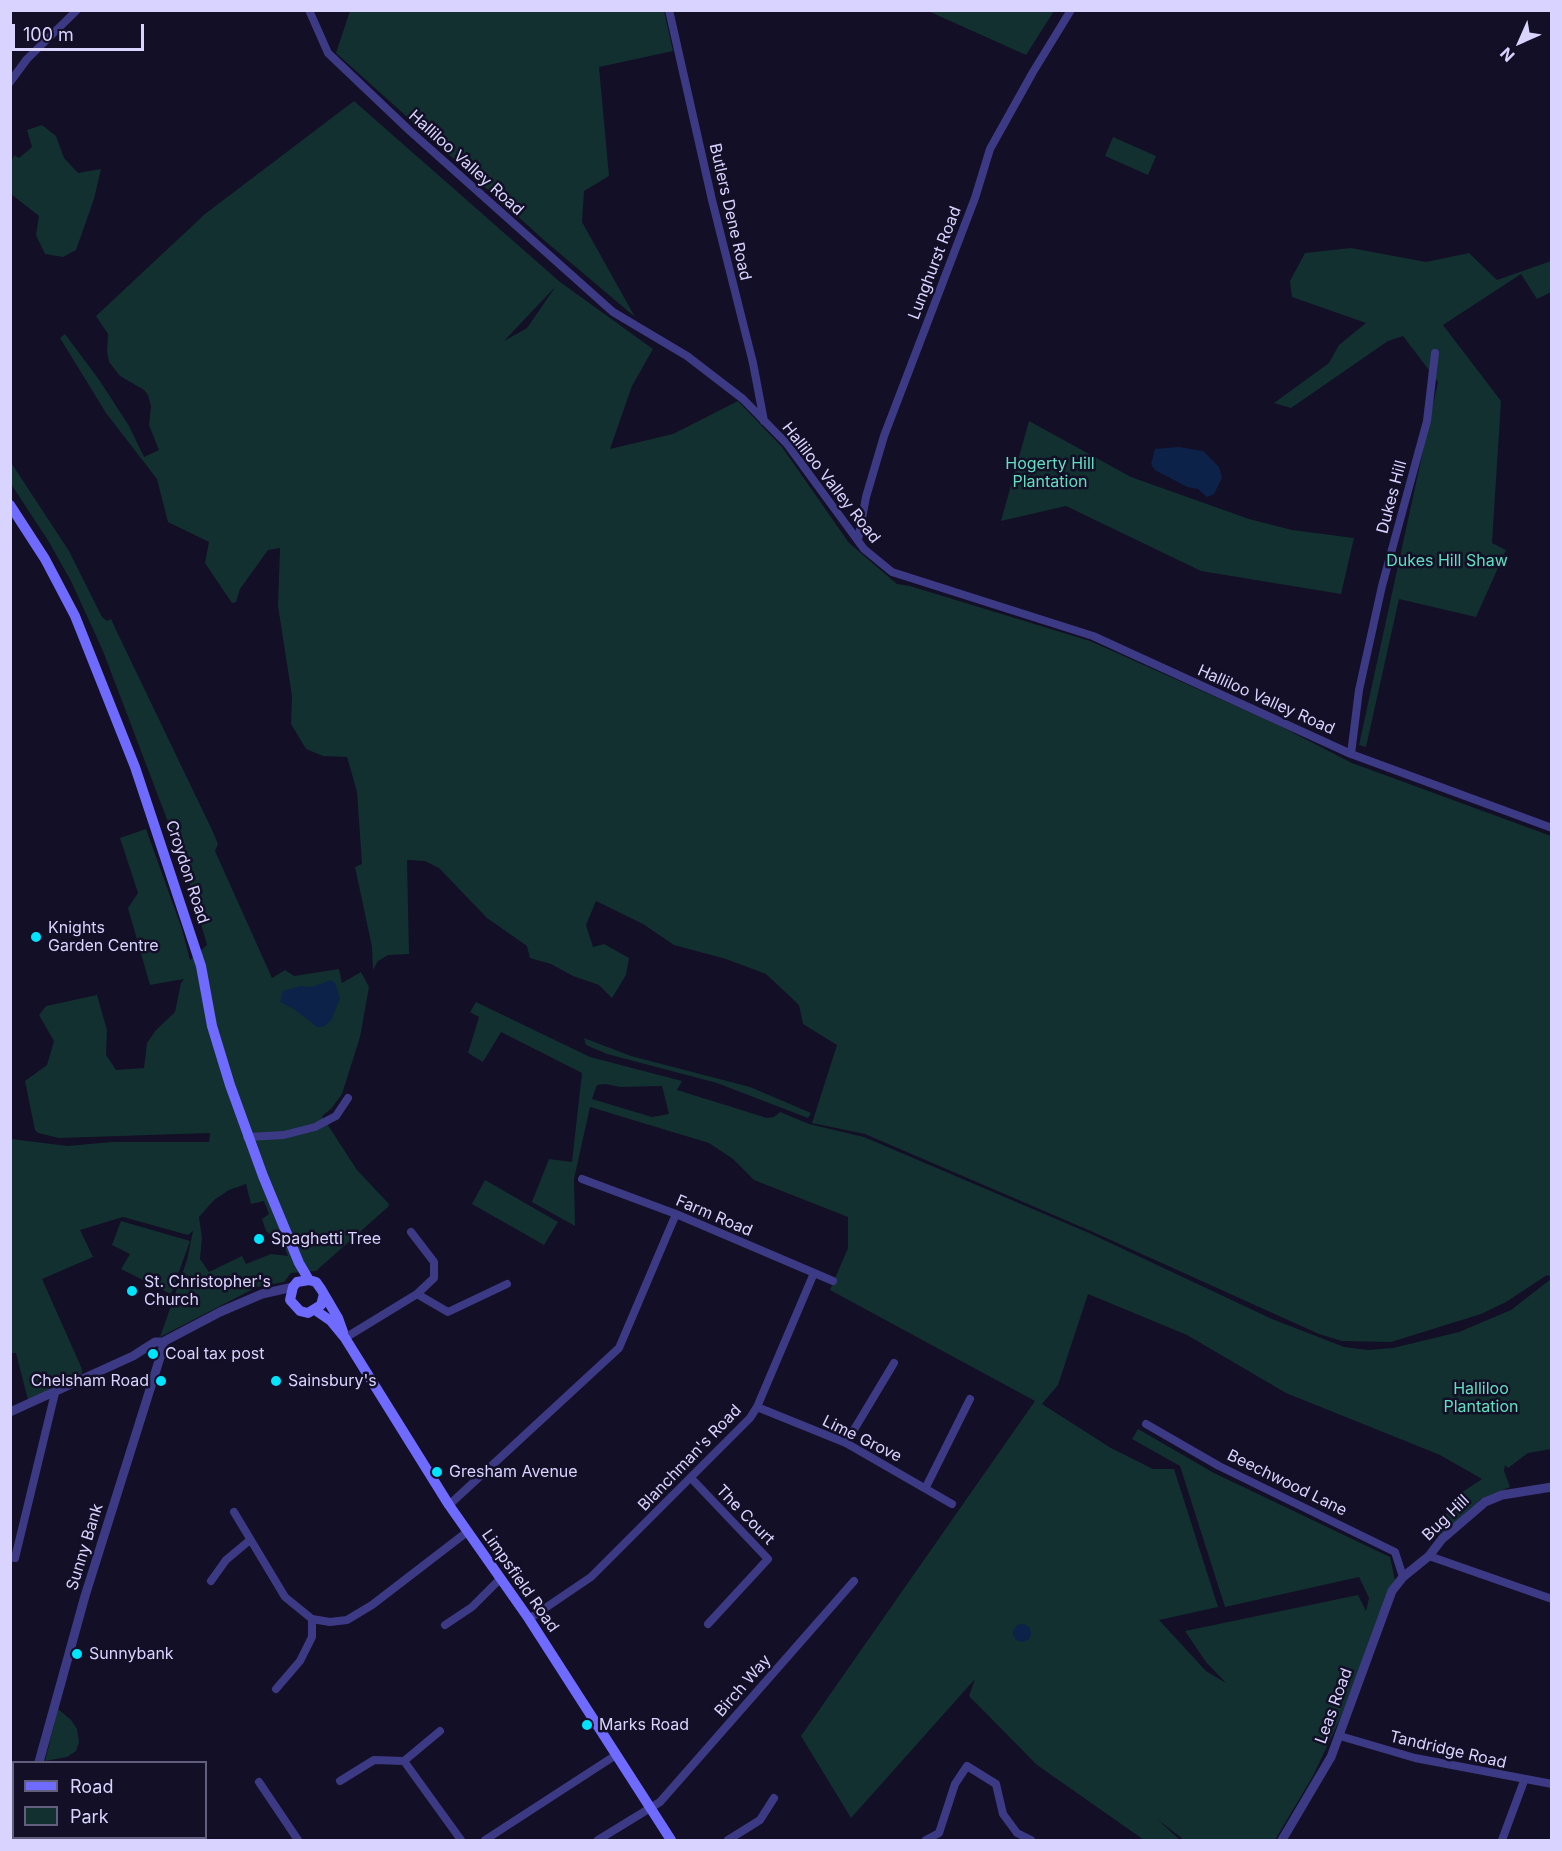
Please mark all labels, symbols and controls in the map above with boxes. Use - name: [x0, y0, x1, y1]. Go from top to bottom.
- scale bar: [15, 12, 147, 50]
- north arrow: [1490, 12, 1550, 72]
- text: 100 m: [23, 24, 74, 45]
- text: N: [1496, 43, 1519, 66]
- street label: Halliloo Valley Road: [405, 106, 527, 220]
- street label: Butlers Dene Road: [705, 142, 755, 282]
- street label: Lunghurst Road: [905, 204, 965, 322]
- street label: Halliloo Valley Road: [778, 419, 884, 547]
- park label: Hogerty Hill Plantation: [1005, 454, 1095, 492]
- street label: Dukes Hill: [1373, 458, 1411, 536]
- park label: Dukes Hill Shaw: [1386, 551, 1508, 571]
- street label: Halliloo Valley Road: [1194, 661, 1338, 739]
- street label: Croydon Road: [161, 818, 213, 926]
- place label: Knights Garden Centre: [48, 918, 159, 956]
- marker: Knights Garden Centre: [29, 930, 43, 944]
- street label: Farm Road: [673, 1191, 755, 1241]
- place label: Spaghetti Tree: [271, 1229, 381, 1249]
- marker: Spaghetti Tree: [252, 1232, 266, 1246]
- place label: St. Christopher's Church: [144, 1272, 271, 1310]
- marker: St. Christopher's Church: [125, 1284, 139, 1298]
- place label: Coal tax post: [165, 1344, 264, 1364]
- marker: Coal tax post: [146, 1347, 160, 1361]
- place label: Chelsham Road: [31, 1371, 149, 1391]
- place label: Sainsbury's: [288, 1371, 377, 1391]
- marker: Chelsham Road: [154, 1374, 168, 1388]
- marker: Sainsbury's: [269, 1374, 283, 1388]
- park label: Halliloo Plantation: [1444, 1379, 1518, 1417]
- street label: Blanchman's Road: [634, 1401, 746, 1515]
- street label: Lime Grove: [819, 1412, 905, 1466]
- street label: Beechwood Lane: [1224, 1446, 1350, 1520]
- place label: Gresham Avenue: [449, 1462, 578, 1482]
- marker: Gresham Avenue: [430, 1465, 444, 1479]
- street label: The Court: [712, 1481, 778, 1549]
- street label: Bug Hill: [1419, 1491, 1473, 1545]
- street label: Sunny Bank: [63, 1501, 107, 1593]
- street label: Limpsfield Road: [477, 1526, 563, 1636]
- place label: Sunnybank: [89, 1644, 174, 1664]
- marker: Sunnybank: [70, 1647, 84, 1661]
- street label: Birch Way: [711, 1651, 775, 1721]
- street label: Leas Road: [1311, 1666, 1357, 1746]
- place label: Marks Road: [599, 1715, 689, 1735]
- marker: Marks Road: [580, 1718, 594, 1732]
- street label: Tandridge Road: [1388, 1727, 1508, 1773]
- legend: [12, 1761, 207, 1839]
- text: Road: [70, 1776, 113, 1797]
- text: Park: [70, 1806, 109, 1827]

